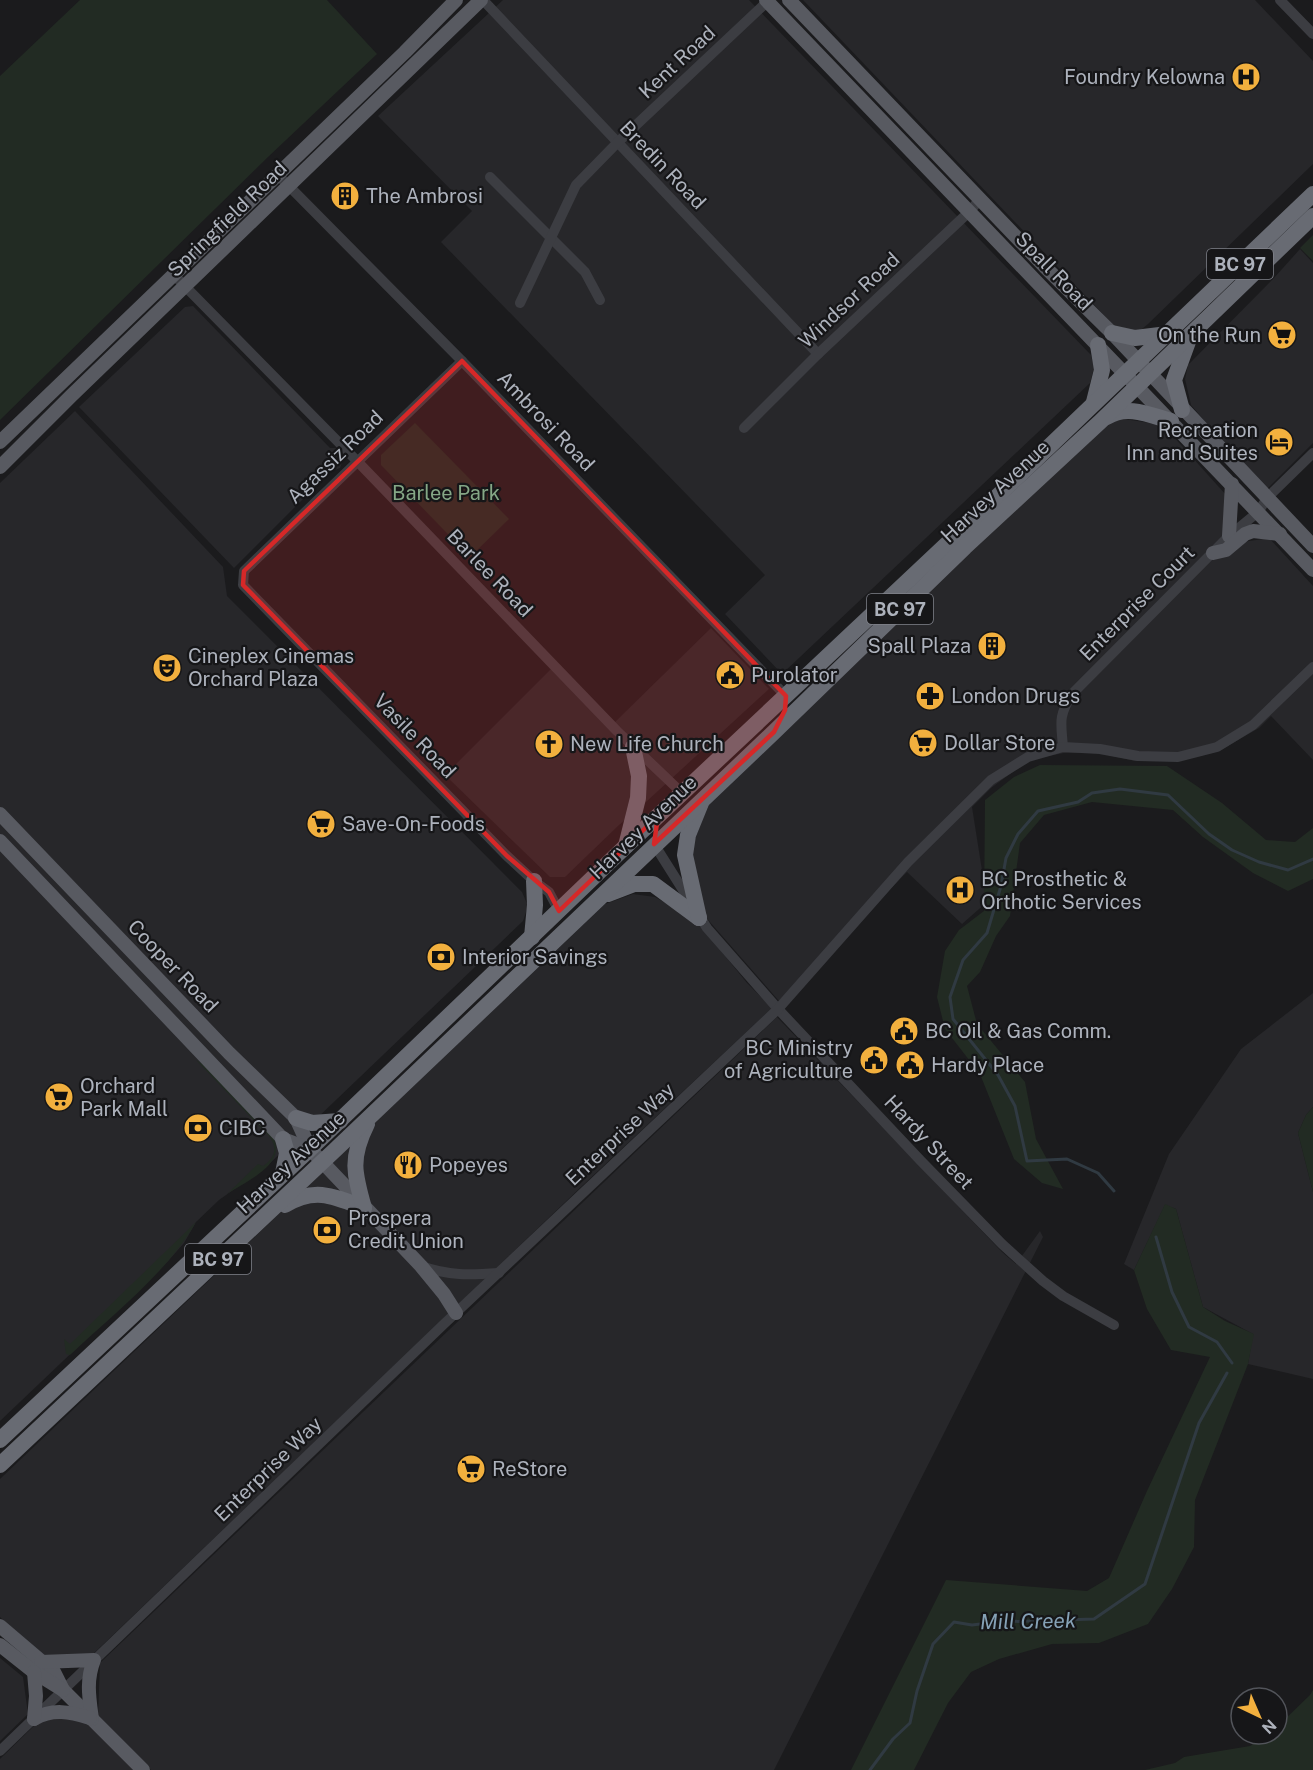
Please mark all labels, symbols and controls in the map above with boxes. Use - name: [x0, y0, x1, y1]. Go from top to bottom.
- street label: Kent Road: [634, 21, 720, 103]
- hospital icon: Foundry Kelowna: [1230, 61, 1262, 93]
- place label: Foundry Kelowna: [1064, 65, 1225, 89]
- street label: Bredin Road: [615, 116, 711, 214]
- street label: Springfield Road: [162, 156, 292, 282]
- building icon: The Ambrosi: [329, 180, 361, 212]
- place label: The Ambrosi: [366, 184, 483, 208]
- street label: Spall Road: [1011, 227, 1097, 315]
- street label: Windsor Road: [794, 247, 904, 353]
- road number: BC 97: [1207, 249, 1273, 279]
- supermarket icon: On the Run: [1266, 319, 1298, 351]
- place label: On the Run: [1158, 323, 1261, 347]
- street label: Ambrosi Road: [492, 366, 600, 476]
- street label: Agassiz Road: [282, 405, 388, 509]
- place label: Recreation Inn and Suites: [1126, 418, 1258, 465]
- hotel icon: Recreation Inn and Suites: [1263, 426, 1295, 458]
- street label: Harvey Avenue: [936, 435, 1054, 547]
- park label: Barlee Park: [392, 481, 500, 505]
- street label: Barlee Road: [442, 524, 538, 622]
- street label: Enterprise Court: [1074, 540, 1200, 666]
- road number: BC 97: [867, 594, 933, 624]
- building icon: Spall Plaza: [976, 630, 1008, 662]
- place label: Spall Plaza: [868, 634, 971, 658]
- place label: Cineplex Cinemas Orchard Plaza: [188, 644, 354, 691]
- theatre icon: Cineplex Cinemas Orchard Plaza: [151, 652, 183, 684]
- public building icon: Purolator: [714, 659, 746, 691]
- place label: Purolator: [751, 663, 838, 687]
- pharmacy icon: London Drugs: [914, 680, 946, 712]
- place label: London Drugs: [951, 684, 1080, 708]
- street label: Vasile Road: [369, 689, 461, 783]
- supermarket icon: Dollar Store: [907, 727, 939, 759]
- church icon: New Life Church: [533, 728, 565, 760]
- place label: Dollar Store: [944, 731, 1055, 755]
- place label: New Life Church: [570, 732, 724, 756]
- street label: Harvey Avenue: [584, 770, 702, 884]
- supermarket icon: Save-On-Foods: [305, 808, 337, 840]
- place label: Save-On-Foods: [342, 812, 485, 836]
- place label: BC Prosthetic & Orthotic Services: [981, 867, 1142, 914]
- hospital icon: BC Prosthetic & Orthotic Services: [944, 874, 976, 906]
- street label: Cooper Road: [123, 915, 223, 1017]
- bank icon: Interior Savings: [425, 941, 457, 973]
- place label: Interior Savings: [462, 945, 607, 969]
- public building icon: BC Oil & Gas Comm.: [888, 1015, 920, 1047]
- place label: BC Oil & Gas Comm.: [925, 1019, 1111, 1043]
- place label: BC Ministry of Agriculture: [724, 1036, 853, 1083]
- public building icon: BC Ministry of Agriculture: [858, 1044, 890, 1076]
- public building icon: Hardy Place: [894, 1049, 926, 1081]
- place label: Hardy Place: [931, 1053, 1044, 1077]
- place label: Orchard Park Mall: [80, 1074, 168, 1121]
- street label: Enterprise Way: [561, 1077, 680, 1190]
- supermarket icon: Orchard Park Mall: [43, 1081, 75, 1113]
- street label: Hardy Street: [879, 1090, 979, 1194]
- street label: Harvey Avenue: [232, 1106, 350, 1218]
- bank icon: CIBC: [182, 1112, 214, 1144]
- place label: CIBC: [219, 1116, 266, 1140]
- restaurant icon: Popeyes: [392, 1149, 424, 1181]
- place label: Popeyes: [429, 1153, 508, 1177]
- place label: Prospera Credit Union: [348, 1206, 464, 1253]
- bank icon: Prospera Credit Union: [311, 1214, 343, 1246]
- road number: BC 97: [185, 1244, 251, 1274]
- street label: Enterprise Way: [209, 1412, 327, 1526]
- supermarket icon: ReStore: [455, 1453, 487, 1485]
- place label: ReStore: [492, 1457, 567, 1481]
- water label: Mill Creek: [980, 1608, 1077, 1634]
- north arrow: [1229, 1686, 1289, 1746]
- text: N: [1258, 1715, 1280, 1738]

